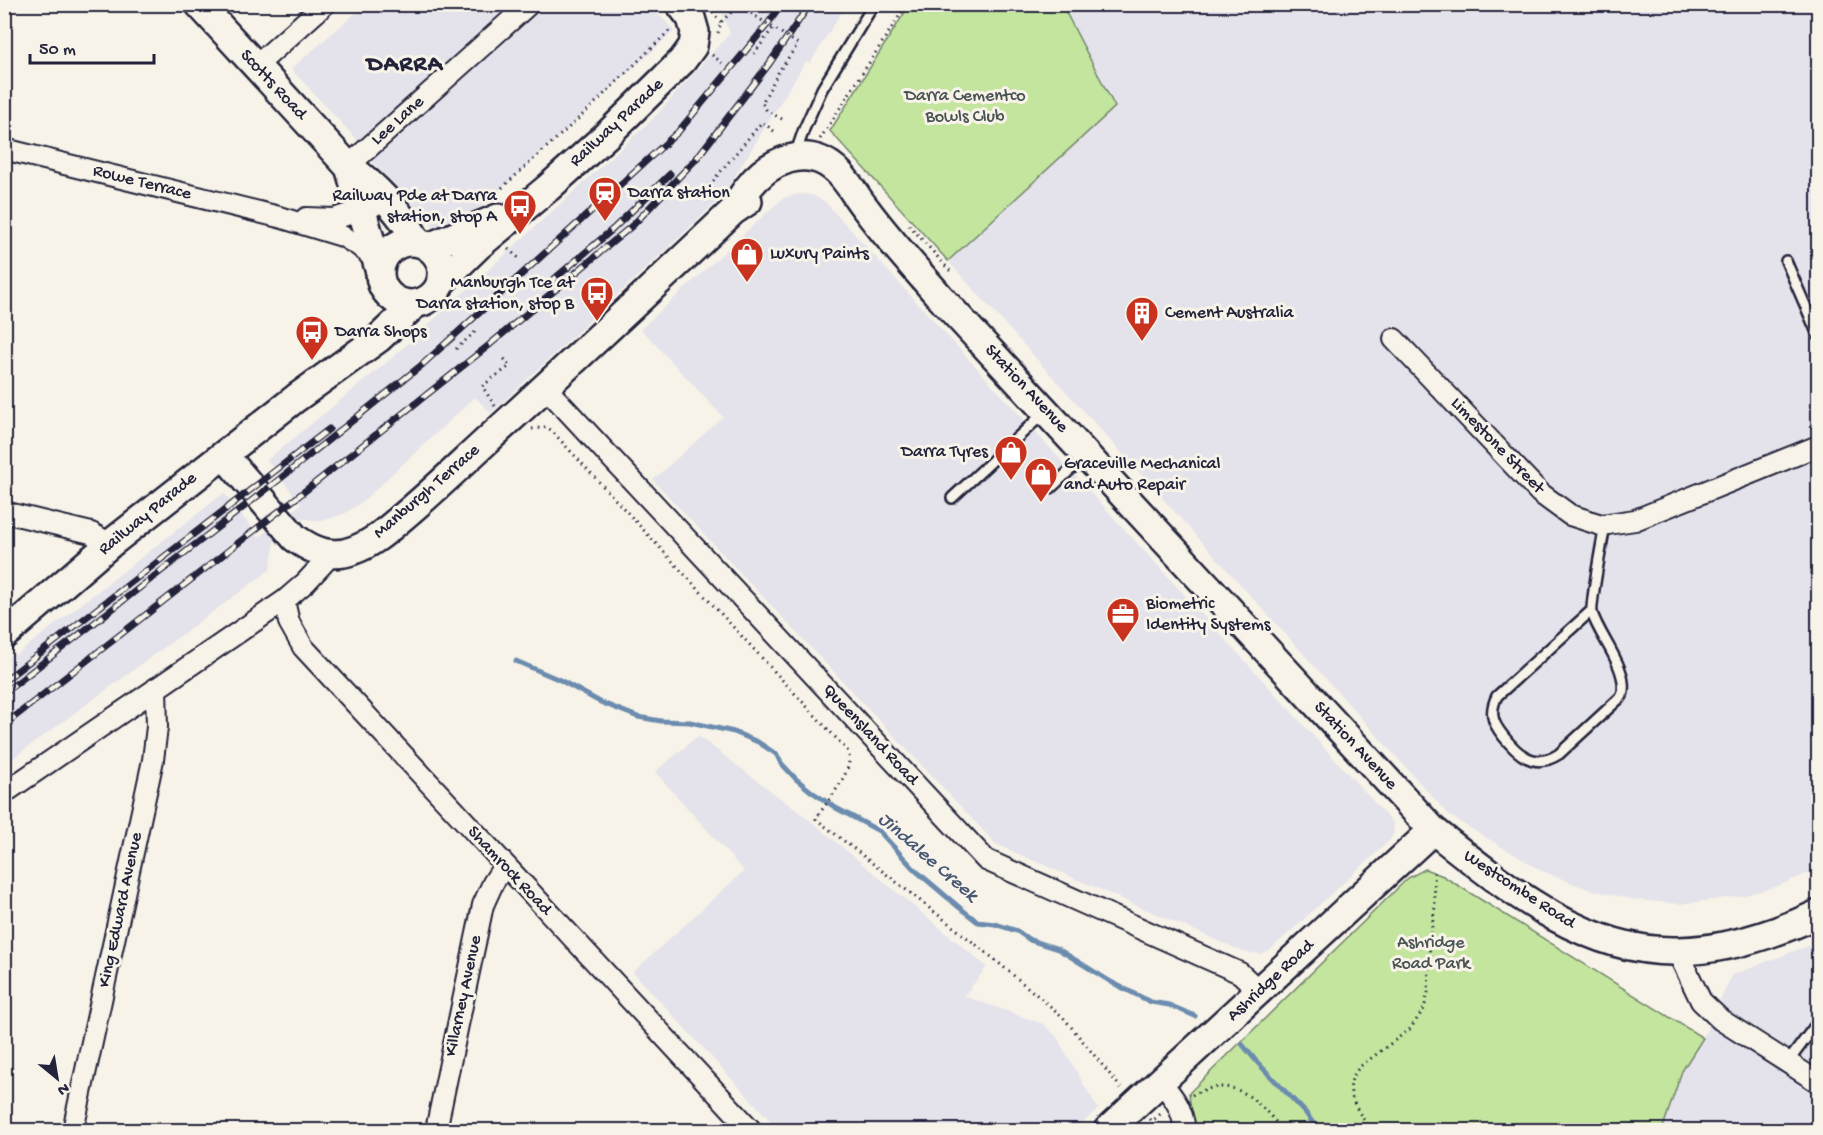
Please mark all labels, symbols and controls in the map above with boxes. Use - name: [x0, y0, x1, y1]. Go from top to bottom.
- scale bar: [30, 27, 154, 65]
- text: 50 m: [39, 40, 76, 61]
- street label: Scotts Road: [235, 45, 312, 126]
- district label: DARRA: [365, 51, 444, 80]
- street label: Railway Parade: [566, 74, 669, 172]
- park label: Darra Cementco Bowls Club: [903, 86, 1026, 128]
- street label: Lee Lane: [367, 91, 429, 150]
- street label: Rowe Terrace: [91, 161, 194, 206]
- station icon: Darra station: [587, 175, 623, 222]
- place label: Darra station: [627, 183, 730, 204]
- place label: Railway Pde at Darra station, stop A: [333, 186, 498, 228]
- bus stop icon: Railway Pde at Darra station, stop A: [502, 188, 538, 235]
- shop icon: Luxury Paints: [729, 236, 765, 283]
- place label: Luxury Paints: [770, 244, 870, 265]
- place label: Manburgh Tce at Darra station, stop B: [416, 273, 576, 315]
- bus stop icon: Manburgh Tce at Darra station, stop B: [579, 275, 615, 322]
- building icon: Cement Australia: [1124, 295, 1160, 342]
- place label: Cement Australia: [1165, 303, 1295, 324]
- bus stop icon: Darra Shops: [294, 314, 330, 361]
- place label: Darra Shops: [334, 322, 428, 343]
- street label: Station Avenue: [980, 340, 1073, 438]
- street label: Limestone Street: [1446, 393, 1549, 500]
- shop icon: Darra Tyres: [993, 434, 1029, 481]
- street label: Manburgh Terrace: [370, 440, 485, 544]
- place label: Darra Tyres: [900, 442, 989, 463]
- place label: Graceville Mechanical and Auto Repair: [1064, 454, 1221, 496]
- shop icon: Graceville Mechanical and Auto Repair: [1023, 456, 1059, 503]
- street label: Railway Parade: [95, 467, 202, 560]
- place label: Biometric Identity Systems: [1145, 594, 1272, 636]
- office icon: Biometric Identity Systems: [1105, 596, 1141, 643]
- street label: Queensland Road: [818, 680, 923, 791]
- street label: Station Avenue: [1309, 697, 1402, 795]
- water label: Jindalee Creek: [872, 808, 983, 909]
- street label: Shamrock Road: [462, 822, 557, 921]
- street label: King Edward Avenue: [94, 830, 148, 989]
- street label: Westcombe Road: [1459, 846, 1580, 935]
- street label: Killarney Avenue: [441, 933, 487, 1058]
- park label: Ashridge Road Park: [1392, 933, 1472, 975]
- street label: Ashridge Road: [1223, 935, 1320, 1026]
- north arrow: [27, 1048, 87, 1108]
- text: N: [53, 1077, 72, 1099]

